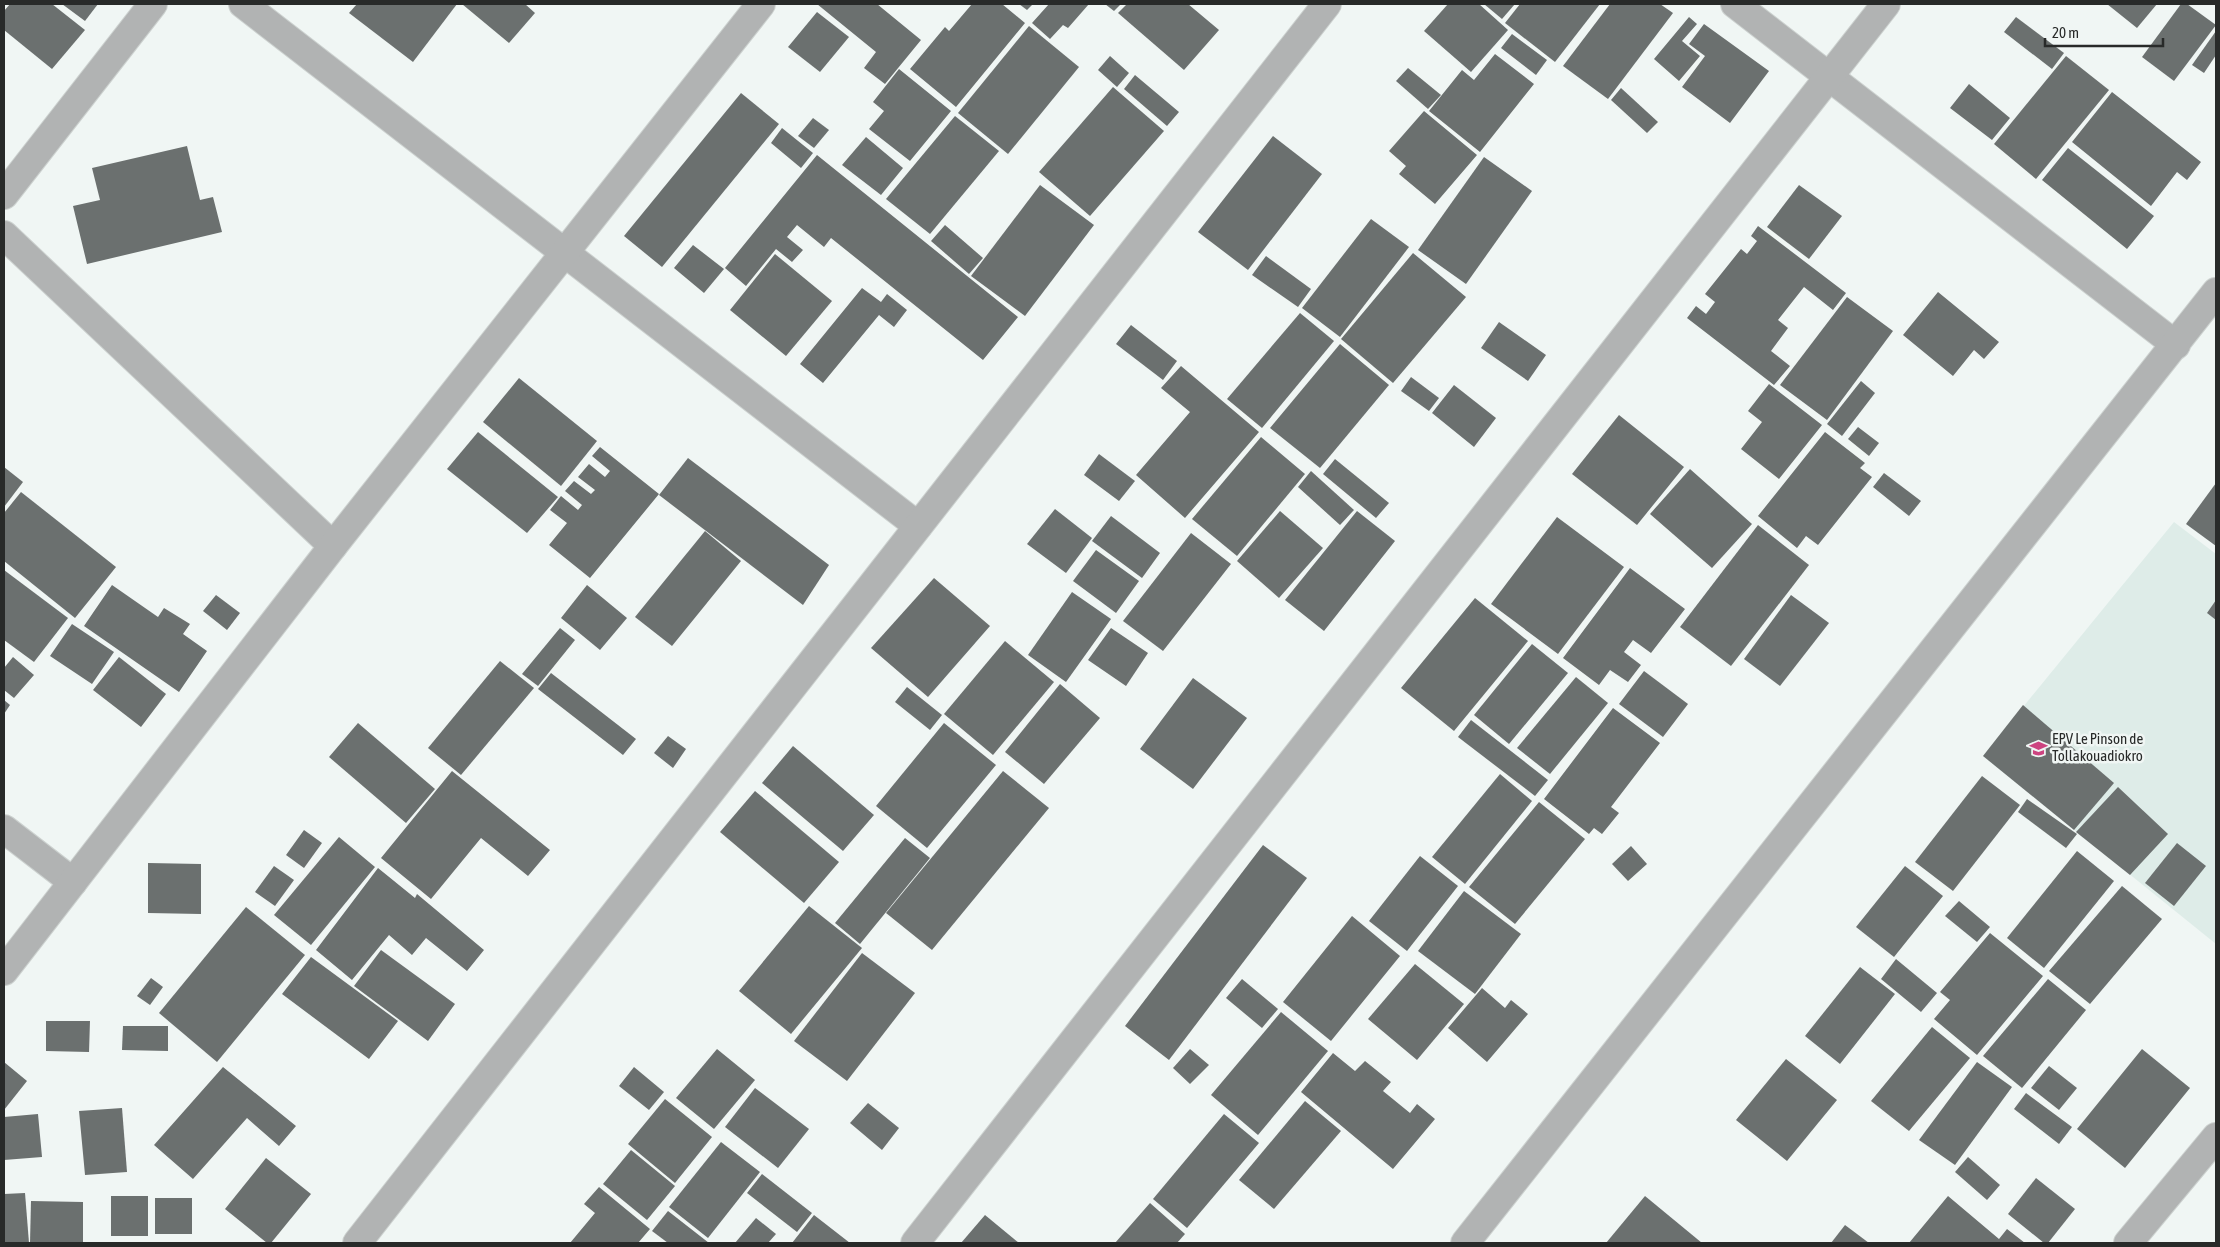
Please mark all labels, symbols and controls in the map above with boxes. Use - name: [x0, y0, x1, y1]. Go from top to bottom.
- scale bar: [2045, 15, 2162, 47]
- text: 20 m: [2052, 24, 2079, 41]
- place label: EPV Le Pinson de Tollakouadiokro: [2052, 730, 2143, 764]
- school or university icon: EPV Le Pinson de Tollakouadiokro: [2028, 738, 2048, 758]

